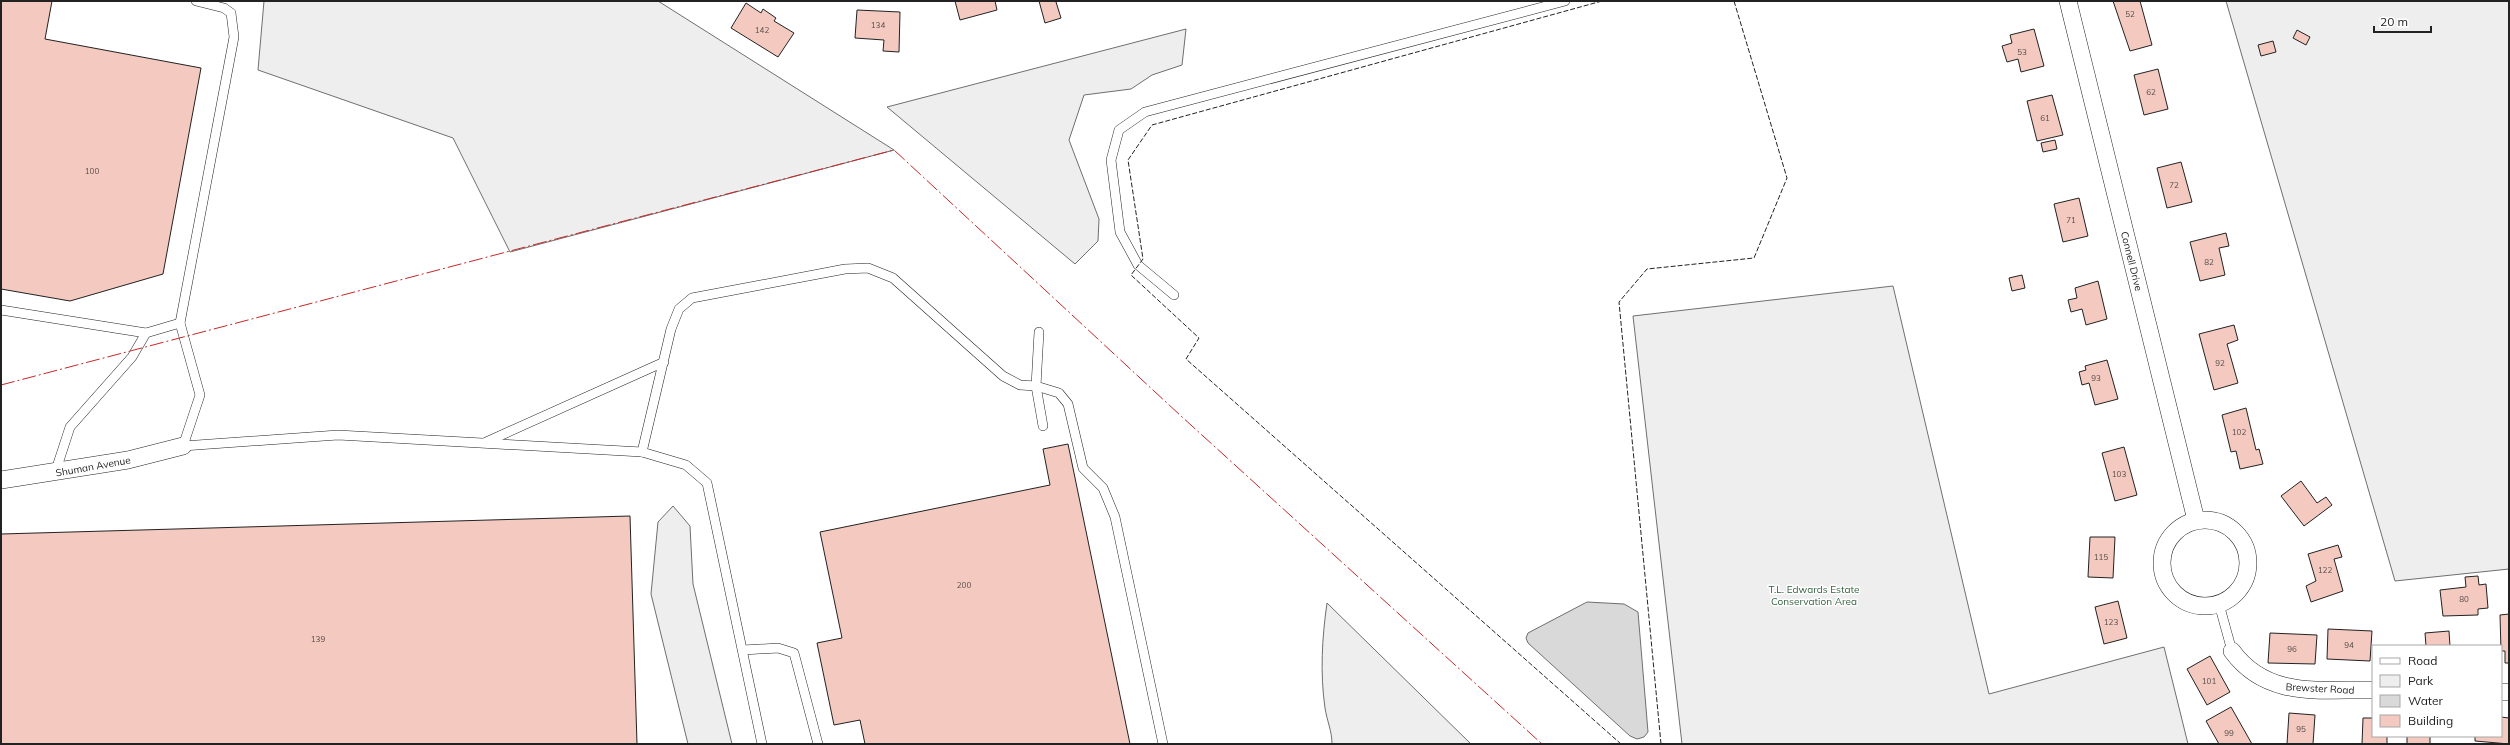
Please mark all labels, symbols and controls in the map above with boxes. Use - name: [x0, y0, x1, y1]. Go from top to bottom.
- scale bar: [2374, 8, 2431, 34]
- house number: 52: [2125, 9, 2135, 19]
- text: 20 m: [2380, 14, 2408, 29]
- house number: 134: [871, 20, 885, 30]
- house number: 142: [755, 25, 769, 35]
- house number: 53: [2017, 47, 2027, 57]
- house number: 62: [2146, 87, 2156, 97]
- house number: 61: [2040, 113, 2050, 123]
- house number: 100: [85, 166, 99, 176]
- house number: 72: [2169, 180, 2179, 190]
- house number: 71: [2066, 215, 2076, 225]
- street label: Connell Drive: [2118, 230, 2145, 292]
- house number: 82: [2204, 257, 2214, 267]
- house number: 92: [2215, 358, 2225, 368]
- house number: 93: [2091, 373, 2101, 383]
- house number: 102: [2232, 427, 2246, 437]
- street label: Shuman Avenue: [55, 453, 132, 479]
- house number: 103: [2112, 469, 2126, 479]
- house number: 115: [2094, 552, 2108, 562]
- house number: 122: [2318, 565, 2332, 575]
- house number: 200: [957, 580, 971, 590]
- park label: T.L. Edwards Estate Conservation Area: [1769, 583, 1859, 608]
- house number: 80: [2459, 594, 2469, 604]
- house number: 123: [2104, 617, 2118, 627]
- house number: 139: [311, 634, 325, 644]
- house number: 94: [2344, 640, 2354, 650]
- house number: 96: [2287, 644, 2297, 654]
- legend: [2372, 645, 2502, 737]
- text: Road: [2408, 653, 2437, 668]
- text: Park: [2408, 673, 2434, 688]
- house number: 101: [2202, 676, 2216, 686]
- street label: Brewster Road: [2285, 680, 2355, 697]
- text: Water: [2408, 693, 2444, 708]
- text: Building: [2408, 713, 2453, 728]
- house number: 95: [2296, 724, 2306, 734]
- house number: 99: [2224, 728, 2234, 738]

